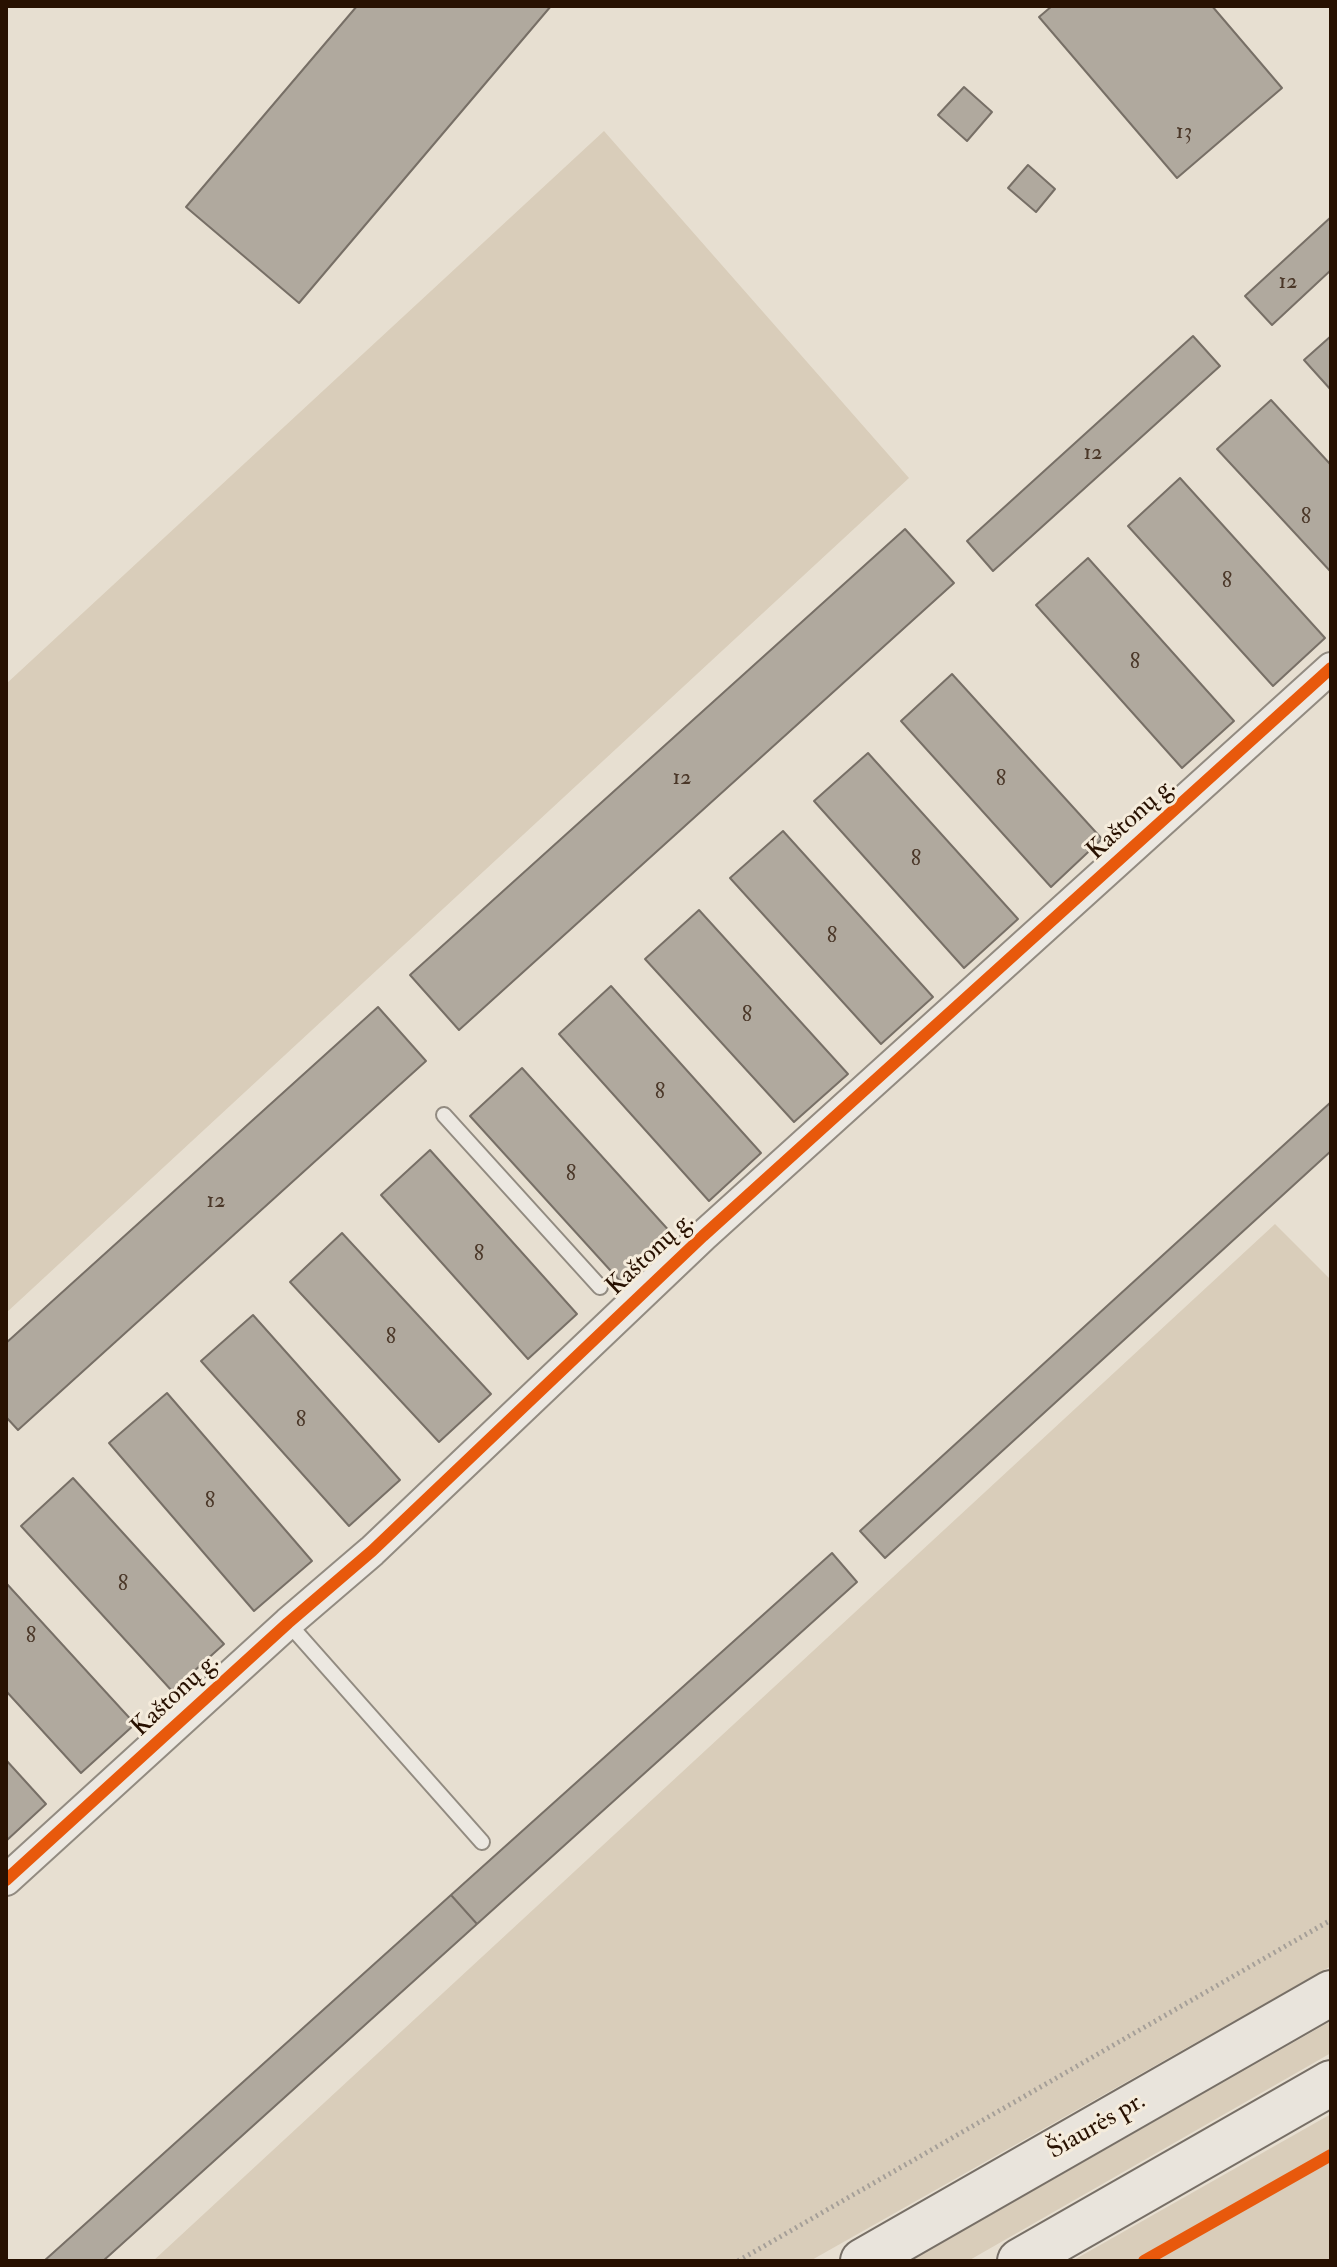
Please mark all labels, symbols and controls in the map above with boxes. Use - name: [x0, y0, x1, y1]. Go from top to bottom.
- house number: 13: [1176, 120, 1192, 146]
- house number: 12: [1278, 270, 1298, 296]
- house number: 12: [1083, 441, 1103, 467]
- house number: 8: [1301, 505, 1311, 531]
- house number: 8: [1222, 569, 1232, 595]
- house number: 8: [1130, 650, 1140, 676]
- house number: 12: [672, 766, 692, 792]
- house number: 8: [996, 767, 1006, 793]
- street label: Kaštonų g.: [1081, 772, 1183, 868]
- house number: 8: [911, 847, 921, 873]
- house number: 8: [827, 924, 837, 950]
- house number: 8: [742, 1003, 752, 1029]
- house number: 8: [655, 1080, 665, 1106]
- house number: 8: [566, 1162, 576, 1188]
- house number: 12: [206, 1189, 226, 1215]
- street label: Kaštonų g.: [601, 1207, 701, 1303]
- house number: 8: [474, 1242, 484, 1268]
- house number: 8: [386, 1325, 396, 1351]
- house number: 8: [296, 1408, 306, 1434]
- house number: 8: [205, 1489, 215, 1515]
- house number: 8: [118, 1572, 128, 1598]
- house number: 8: [26, 1624, 36, 1650]
- street label: Kaštonų g.: [126, 1648, 226, 1744]
- street label: Šiaurės pr.: [1043, 2087, 1151, 2167]

